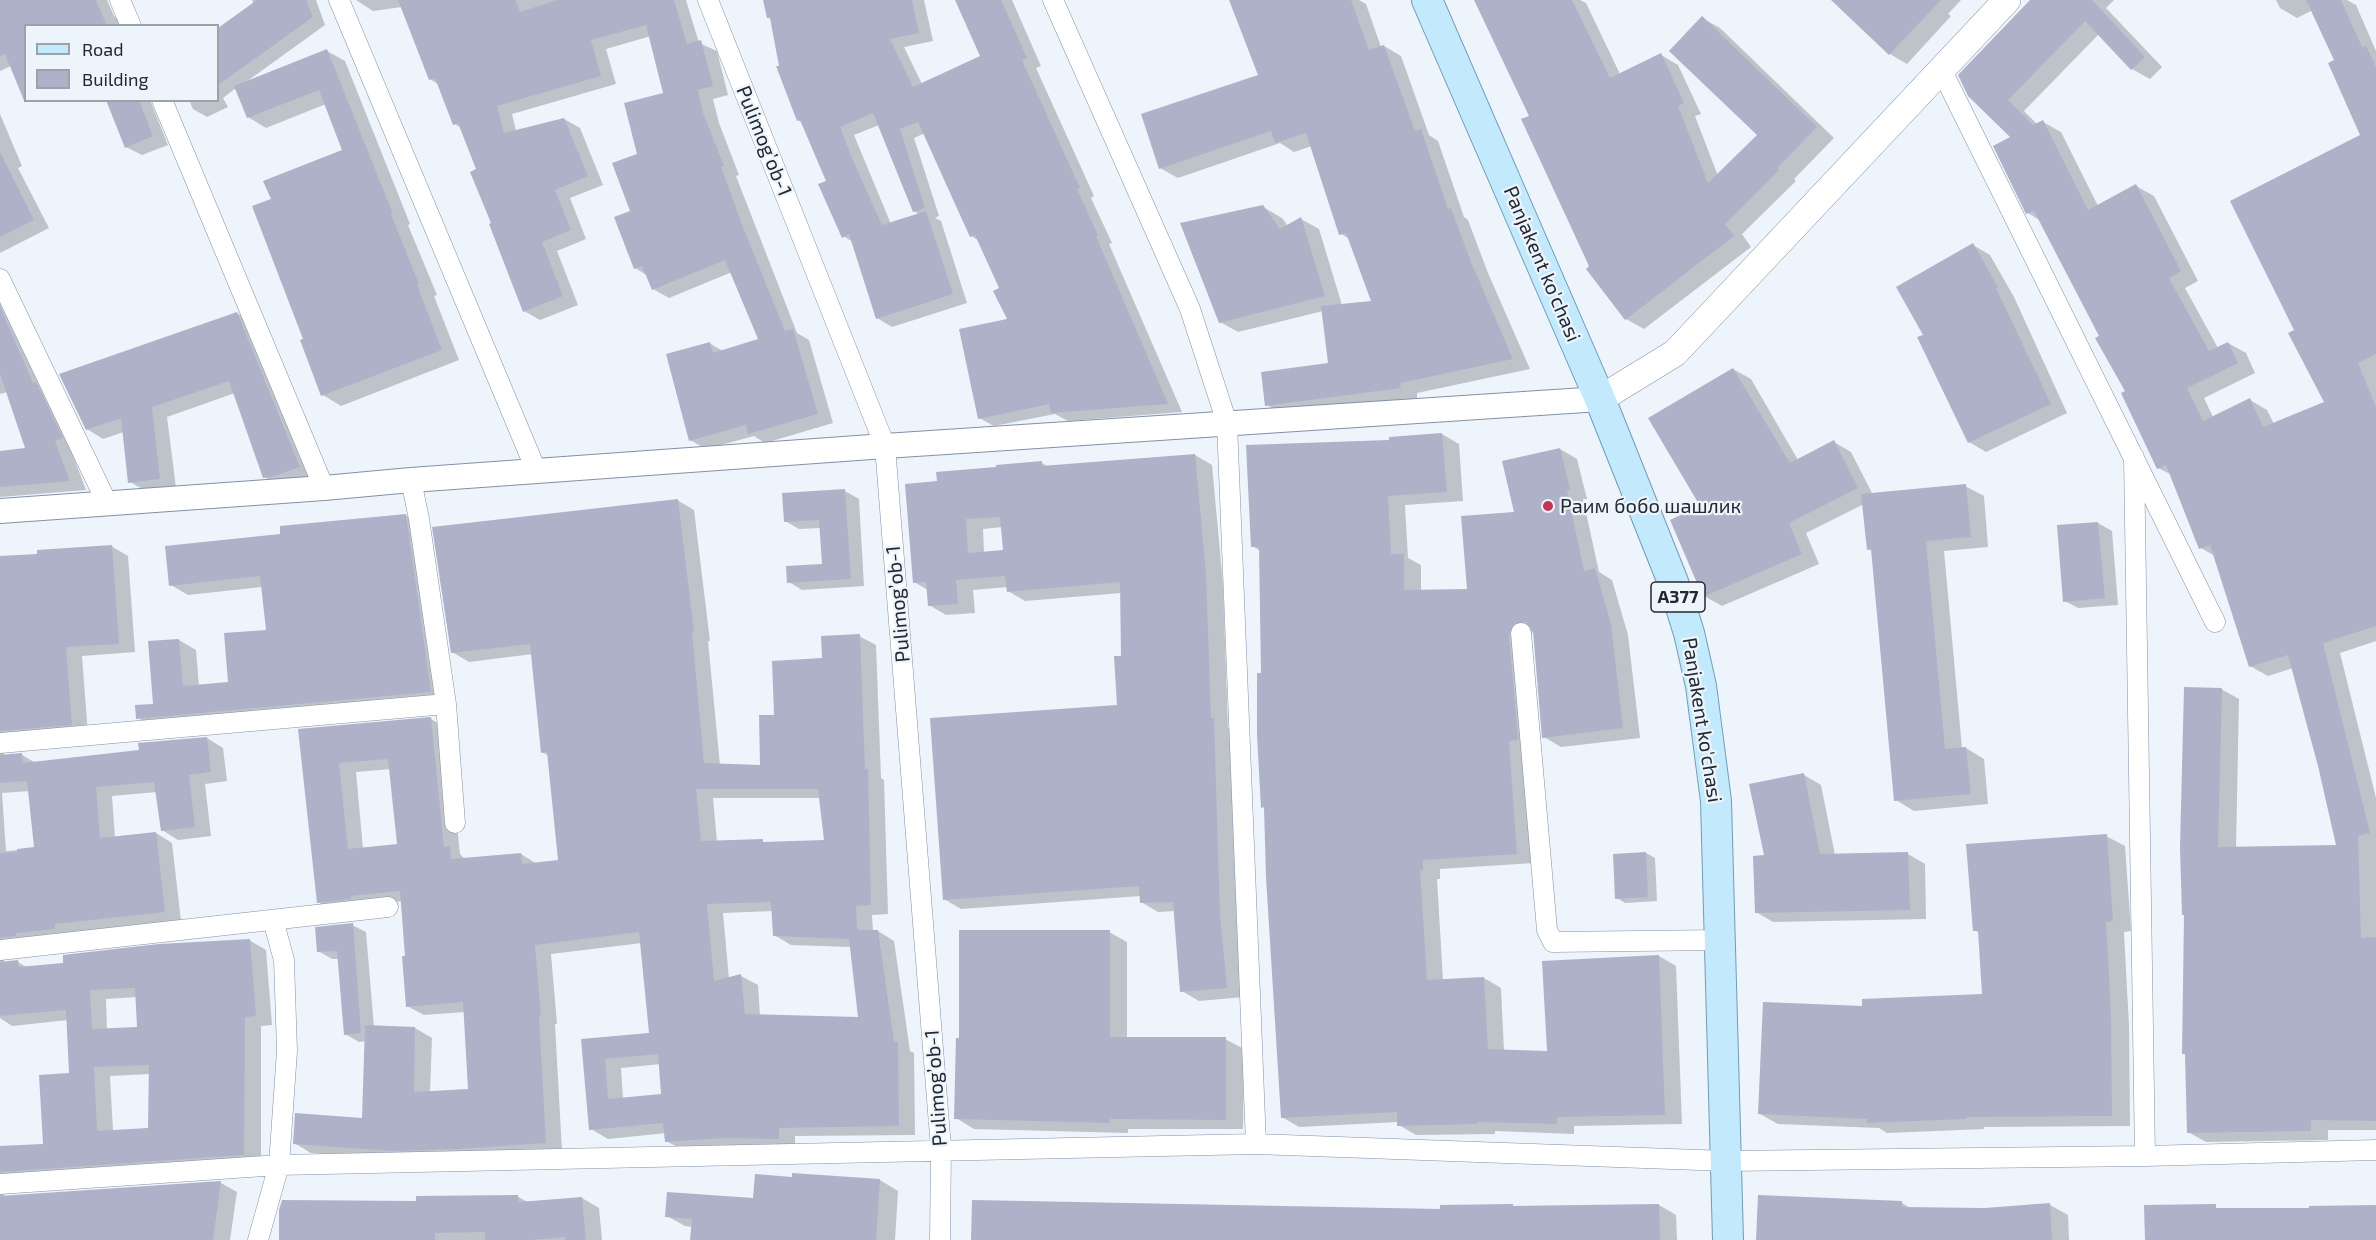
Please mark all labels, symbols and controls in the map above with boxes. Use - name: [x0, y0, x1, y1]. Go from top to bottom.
- legend: [24, 24, 219, 102]
- text: Road: [82, 38, 123, 60]
- text: Building: [82, 68, 149, 90]
- street label: Pulimog’ob-1: [731, 82, 797, 200]
- street label: Panjakent ko'chasi: [1498, 183, 1586, 345]
- place label: Раим бобо шашлик: [1560, 494, 1741, 518]
- marker: Раим бобо шашлик: [1541, 499, 1555, 513]
- street label: Pulimog’ob-1: [881, 545, 915, 663]
- road number: A377: [1651, 582, 1705, 612]
- street label: Panjakent ko'chasi: [1677, 636, 1727, 804]
- street label: Pulimog’ob-1: [920, 1029, 952, 1147]

